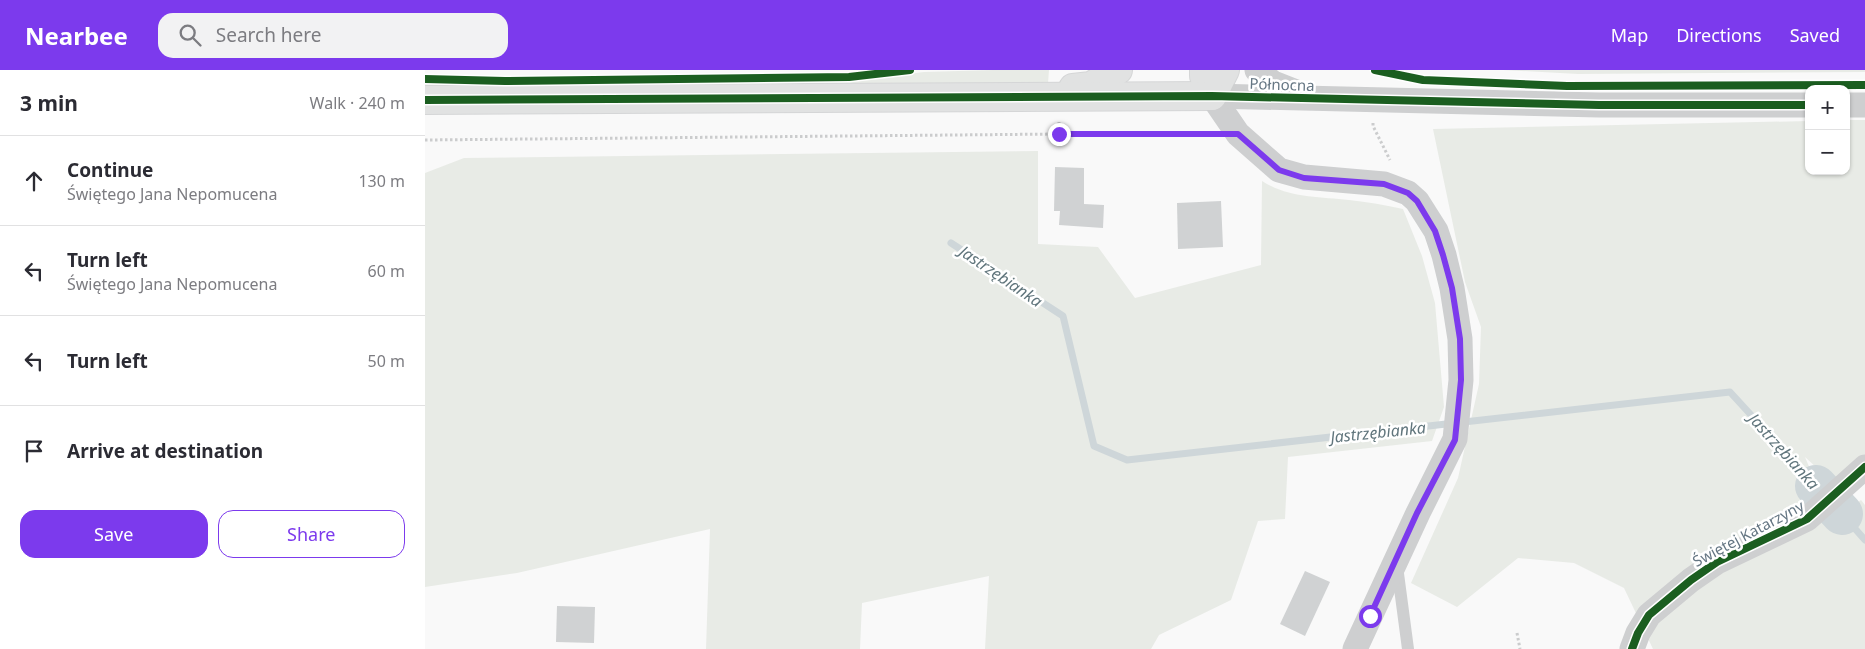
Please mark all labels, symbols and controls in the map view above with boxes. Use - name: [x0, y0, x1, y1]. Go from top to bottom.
- search box: [158, 13, 508, 58]
- text: Nearbee: [25, 19, 128, 52]
- icon: search: [176, 21, 204, 49]
- text: Search here: [216, 22, 322, 48]
- text: Map: [1611, 23, 1648, 47]
- text: Directions: [1676, 23, 1762, 47]
- text: Saved: [1790, 23, 1840, 47]
- street label: Północna: [1249, 73, 1315, 95]
- map controls: [1805, 85, 1850, 175]
- button: +: [1805, 85, 1850, 130]
- text: 3 min: [20, 89, 78, 117]
- text: Walk · 240 m: [310, 92, 405, 114]
- route end: [1048, 123, 1071, 146]
- button: −: [1805, 130, 1850, 175]
- text: Continue: [67, 157, 153, 183]
- icon: ahead: [20, 167, 48, 195]
- text: 130 m: [358, 170, 405, 192]
- text: Świętego Jana Nepomucena: [67, 183, 277, 205]
- water label: Jastrzębianka: [953, 238, 1047, 312]
- text: Turn left: [67, 247, 148, 273]
- icon: left: [20, 257, 48, 285]
- text: 60 m: [368, 260, 405, 282]
- text: Świętego Jana Nepomucena: [67, 273, 277, 295]
- icon: left: [20, 347, 48, 375]
- text: Turn left: [67, 348, 148, 374]
- text: 50 m: [368, 350, 405, 372]
- water label: Jastrzębianka: [1742, 406, 1824, 494]
- water label: Jastrzębianka: [1326, 416, 1427, 448]
- icon: arrive: [20, 437, 48, 465]
- text: Arrive at destination: [67, 438, 263, 464]
- street label: Świętej Katarzyny: [1689, 495, 1807, 571]
- button: Save: [20, 510, 208, 558]
- button: Share: [218, 510, 405, 558]
- route start: [1359, 605, 1382, 628]

